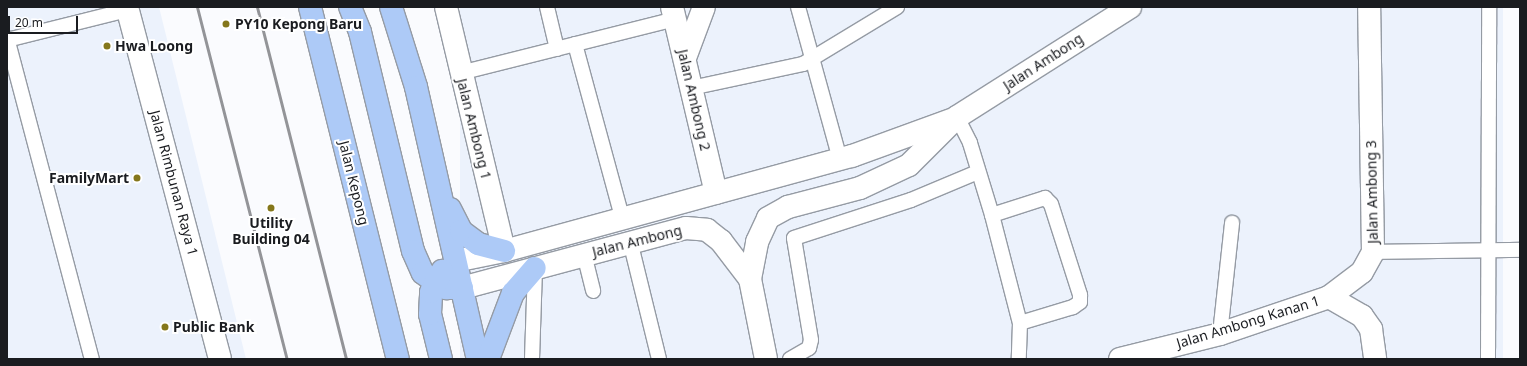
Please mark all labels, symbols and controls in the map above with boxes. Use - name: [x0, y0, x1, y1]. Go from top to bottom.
- scale bar: [10, 8, 80, 34]
- text: 20 m: [15, 14, 43, 31]
- place label: PY10 Kepong Baru: [235, 16, 362, 32]
- marker: PY10 Kepong Baru: [220, 18, 232, 30]
- street label: Jalan Ambong: [1000, 30, 1086, 94]
- place label: Hwa Loong: [115, 38, 193, 54]
- marker: Hwa Loong: [102, 41, 112, 51]
- street label: Jalan Ambong 2: [674, 48, 714, 152]
- street label: Jalan Ambong 1: [453, 77, 495, 181]
- street label: Jalan Rimbunan Raya 1: [146, 108, 202, 258]
- street label: Jalan Kepong: [335, 139, 373, 227]
- street label: Jalan Ambong 3: [1363, 140, 1381, 244]
- place label: FamilyMart: [49, 170, 129, 186]
- marker: FamilyMart: [132, 173, 142, 183]
- marker: Utility Building 04: [266, 203, 276, 213]
- place label: Utility Building 04: [232, 215, 310, 248]
- street label: Jalan Ambong: [590, 222, 684, 260]
- street label: Jalan Ambong Kanan 1: [1174, 292, 1322, 352]
- place label: Public Bank: [173, 319, 254, 335]
- marker: Public Bank: [160, 322, 170, 332]

